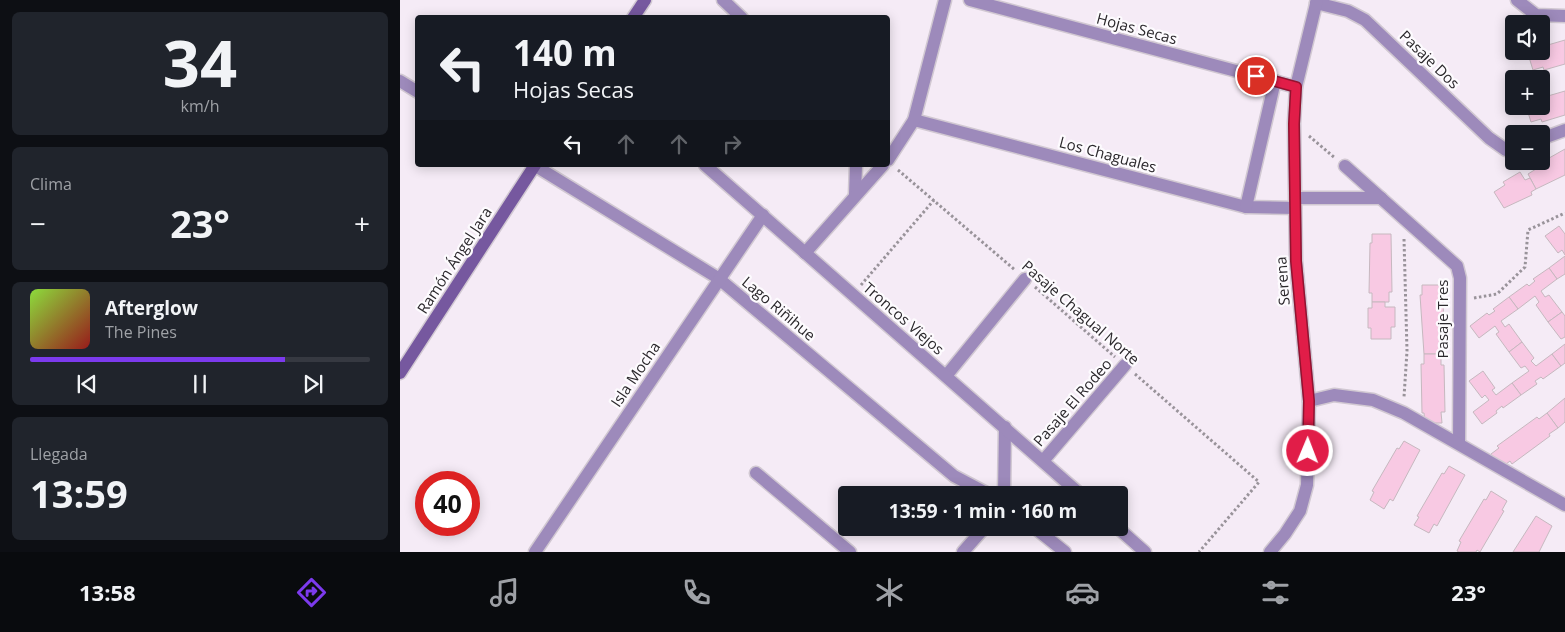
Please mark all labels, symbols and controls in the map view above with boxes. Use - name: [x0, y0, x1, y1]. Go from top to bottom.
- street label: Hojas Secas: [1095, 8, 1179, 48]
- map controls: [1505, 15, 1550, 170]
- button: sound: [1505, 15, 1550, 60]
- text: 34: [163, 18, 237, 106]
- street label: Pasaje Dos: [1396, 25, 1464, 93]
- text: 140 m: [513, 29, 617, 76]
- icon: left: [430, 35, 495, 100]
- pin: [1235, 55, 1277, 97]
- icon: arrive: [1242, 62, 1270, 90]
- button: +: [1505, 70, 1550, 115]
- text: Hojas Secas: [513, 74, 634, 104]
- text: km/h: [181, 95, 219, 117]
- button: −: [1505, 125, 1550, 170]
- icon: left: [559, 130, 587, 158]
- icon: ahead: [612, 130, 640, 158]
- icon: ahead: [665, 130, 693, 158]
- icon: right: [718, 130, 746, 158]
- street label: Los Chaguales: [1057, 131, 1159, 177]
- text: Clima: [30, 173, 72, 195]
- text: 23°: [170, 197, 230, 249]
- street label: Ramón Ángel Jara: [412, 203, 496, 317]
- text: −: [30, 204, 46, 242]
- text: +: [354, 204, 370, 242]
- street label: Pasaje Chagual Norte: [1018, 255, 1144, 369]
- street label: Serena: [1270, 256, 1294, 306]
- street label: Lago Riñihue: [738, 271, 820, 345]
- street label: Troncos Viejos: [859, 277, 949, 359]
- street label: Pasaje Tres: [1432, 280, 1452, 358]
- text: Afterglow: [105, 295, 198, 321]
- text: The Pines: [105, 321, 177, 343]
- street label: Isla Mocha: [606, 337, 664, 411]
- street label: Pasaje El Rodeo: [1028, 354, 1116, 450]
- icon: previous: [73, 370, 101, 398]
- icon: pause: [186, 370, 214, 398]
- icon: next: [299, 370, 327, 398]
- position arrow: [1281, 424, 1333, 476]
- text: Llegada: [30, 443, 88, 465]
- text: 13:59: [30, 467, 128, 519]
- speed limit sign: 40: [415, 471, 480, 536]
- text: 13:59 · 1 min · 160 m: [889, 498, 1077, 524]
- icon: directions: [294, 575, 329, 610]
- icon: music: [487, 575, 522, 610]
- icon: phone: [679, 575, 714, 610]
- icon: climate: [872, 575, 907, 610]
- icon: car: [1065, 575, 1100, 610]
- icon: filters: [1258, 575, 1293, 610]
- text: 13:58: [79, 577, 136, 607]
- text: 23°: [1451, 577, 1486, 607]

